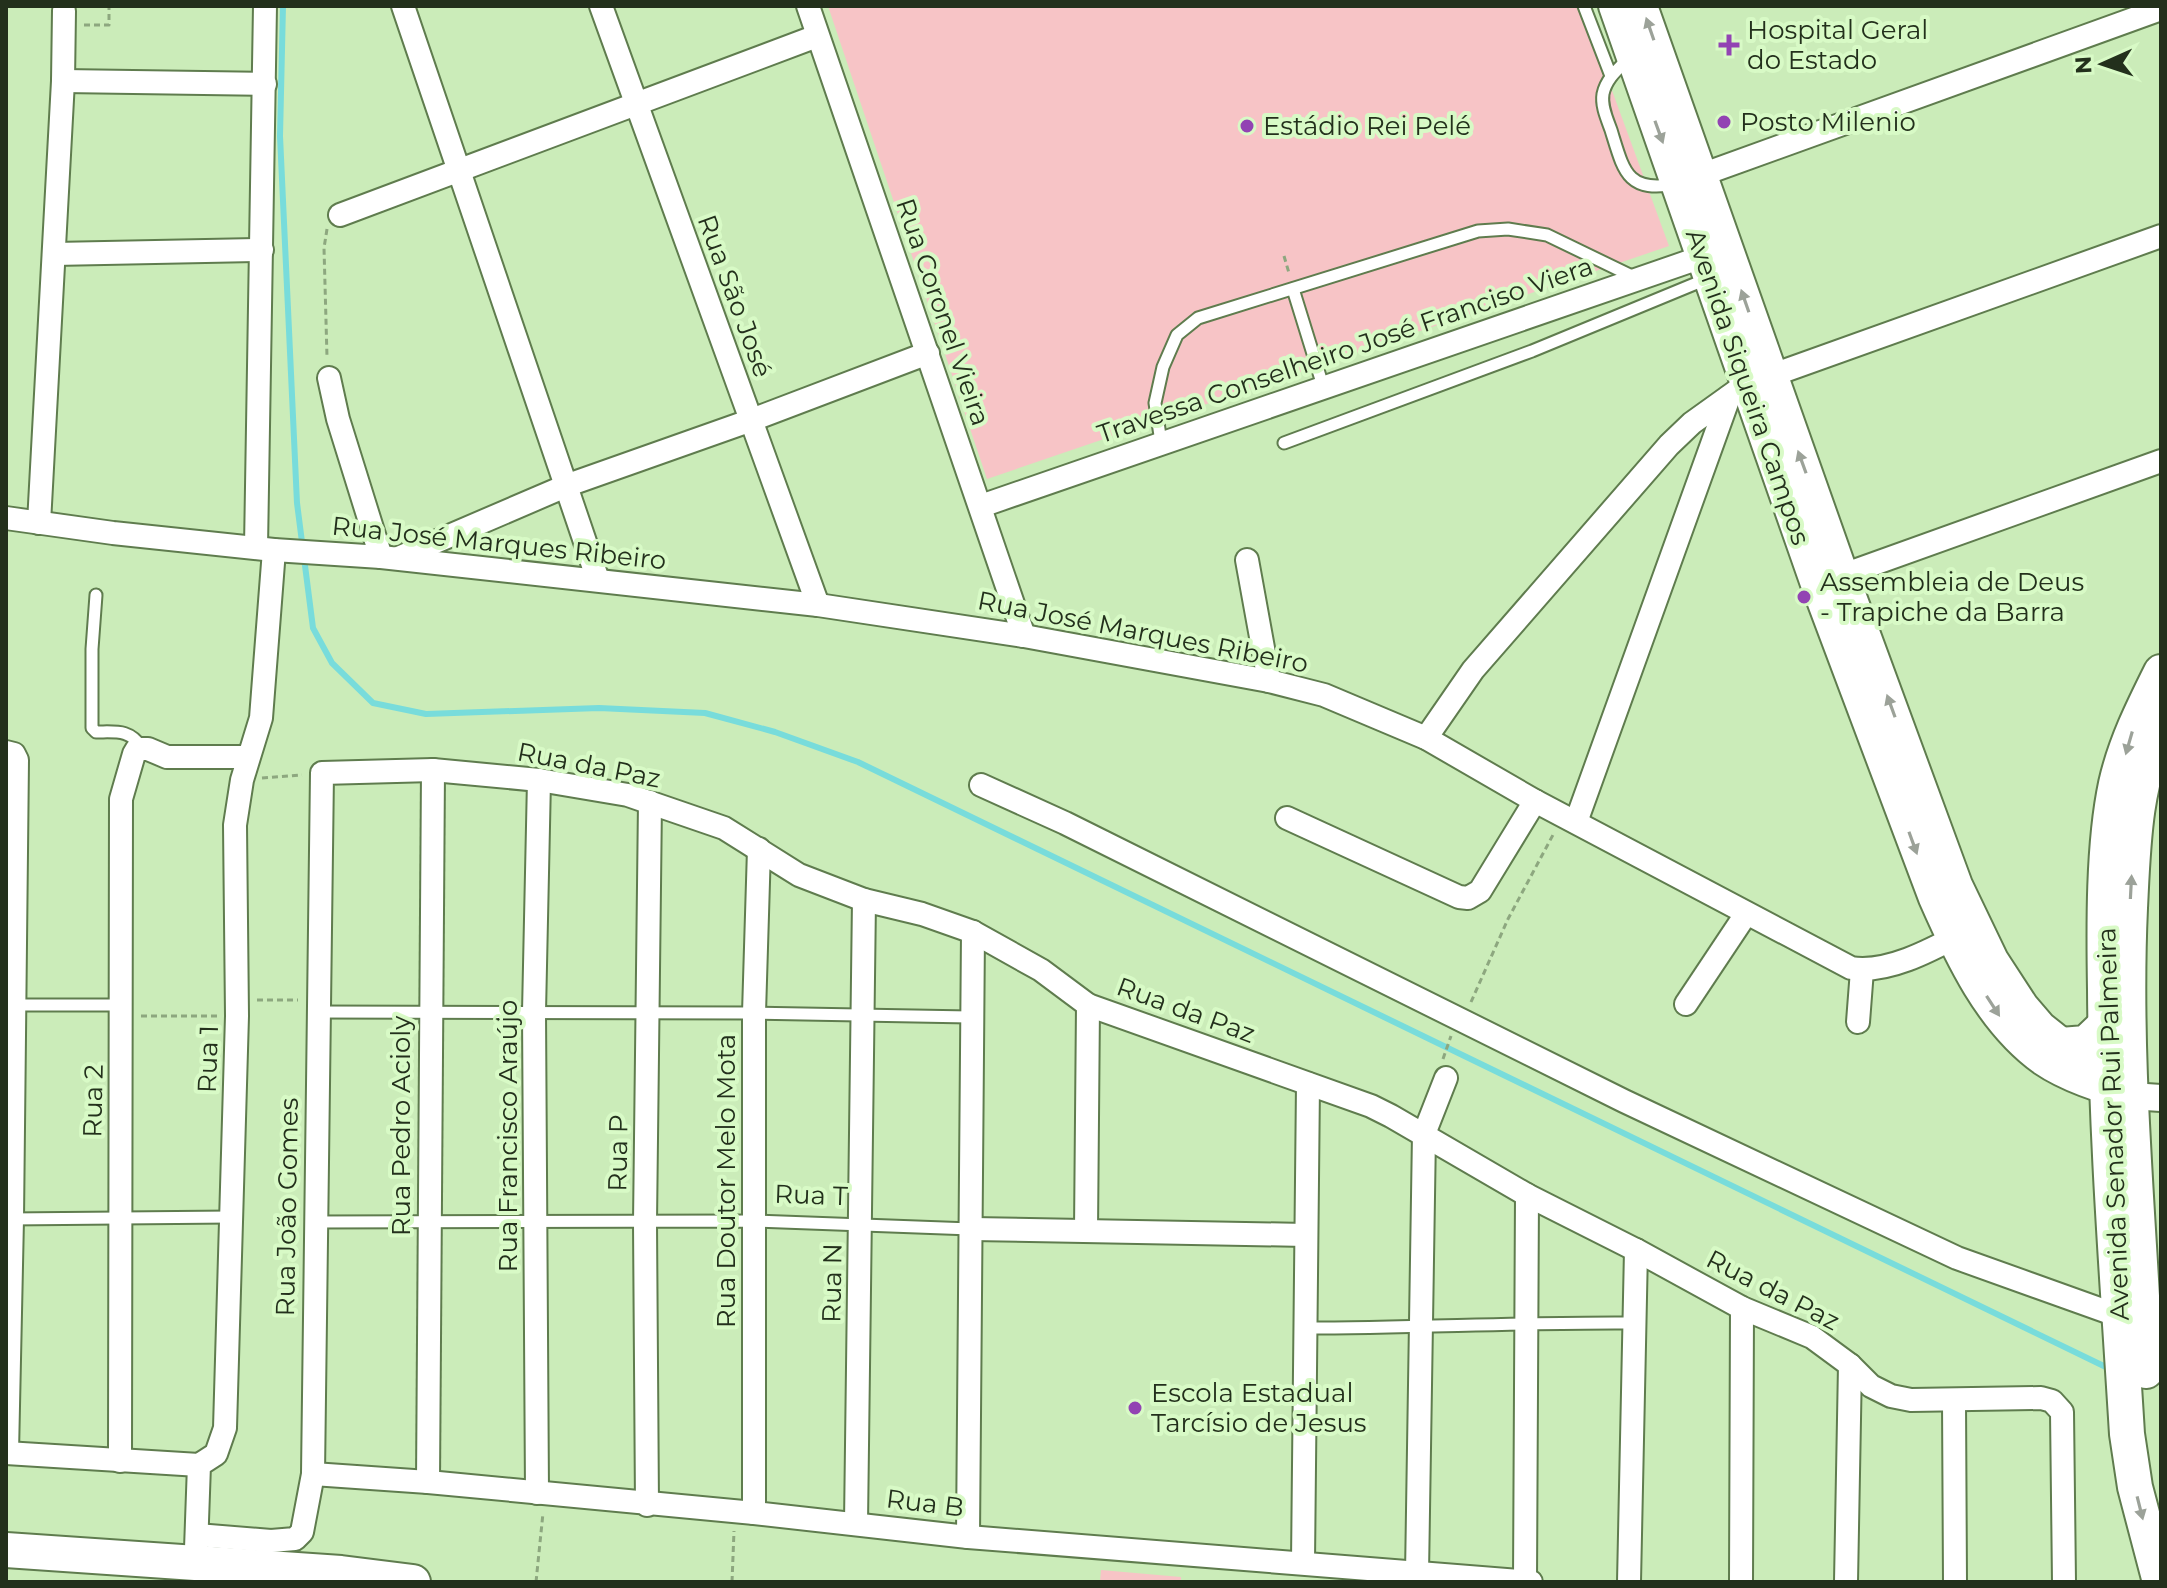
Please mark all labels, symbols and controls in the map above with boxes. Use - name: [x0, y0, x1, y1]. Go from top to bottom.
- place label: Hospital Geral do Estado: [1747, 14, 1928, 76]
- one-way arrow: [1643, 17, 1655, 41]
- north arrow: [2063, 24, 2143, 104]
- marker: Hospital Geral do Estado: [1718, 34, 1740, 56]
- text: N: [2070, 55, 2097, 75]
- place label: Posto Milenio: [1740, 106, 1916, 138]
- place label: Estádio Rei Pelé: [1263, 110, 1471, 142]
- marker: Posto Milenio: [1715, 113, 1733, 131]
- marker: Estádio Rei Pelé: [1238, 117, 1256, 135]
- one-way arrow: [1653, 120, 1666, 144]
- street label: Rua Coronel Vieira: [889, 194, 997, 430]
- street label: Rua São José: [691, 210, 779, 382]
- street label: Avenida Siqueira Campos: [1679, 225, 1817, 549]
- street label: Travessa Conselheiro José Franciso Viera: [1093, 250, 1597, 450]
- one-way arrow: [1738, 289, 1751, 313]
- one-way arrow: [1795, 450, 1808, 474]
- street label: Rua José Marques Ribeiro: [330, 510, 668, 576]
- place label: Assembleia de Deus - Trapiche da Barra: [1820, 566, 2084, 628]
- street label: Rua José Marques Ribeiro: [975, 584, 1311, 680]
- marker: Assembleia de Deus - Trapiche da Barra: [1795, 588, 1813, 606]
- one-way arrow: [1884, 694, 1897, 718]
- one-way arrow: [2122, 731, 2135, 755]
- street label: Rua da Paz: [515, 735, 663, 795]
- one-way arrow: [1907, 831, 1920, 855]
- one-way arrow: [2125, 874, 2138, 899]
- street label: Avenida Senador Rui Palmeira: [2090, 927, 2136, 1321]
- street label: Rua da Paz: [1112, 970, 1260, 1050]
- one-way arrow: [1985, 995, 1999, 1017]
- street label: Rua Francisco Araújo: [492, 1000, 524, 1272]
- street label: Rua Pedro Acioly: [385, 1015, 417, 1236]
- street label: Rua 1: [191, 1025, 225, 1093]
- street label: Rua Doutor Melo Mota: [710, 1034, 742, 1328]
- street label: Rua 2: [76, 1064, 110, 1138]
- street label: Rua João Gomes: [269, 1097, 305, 1317]
- street label: Rua P: [601, 1114, 635, 1192]
- street label: Rua T: [774, 1178, 848, 1212]
- street label: Rua N: [815, 1243, 849, 1323]
- street label: Rua da Paz: [1701, 1243, 1845, 1337]
- place label: Escola Estadual Tarcísio de Jesus: [1151, 1377, 1367, 1439]
- marker: Escola Estadual Tarcísio de Jesus: [1126, 1399, 1144, 1417]
- street label: Rua B: [884, 1482, 966, 1524]
- one-way arrow: [2135, 1496, 2147, 1521]

